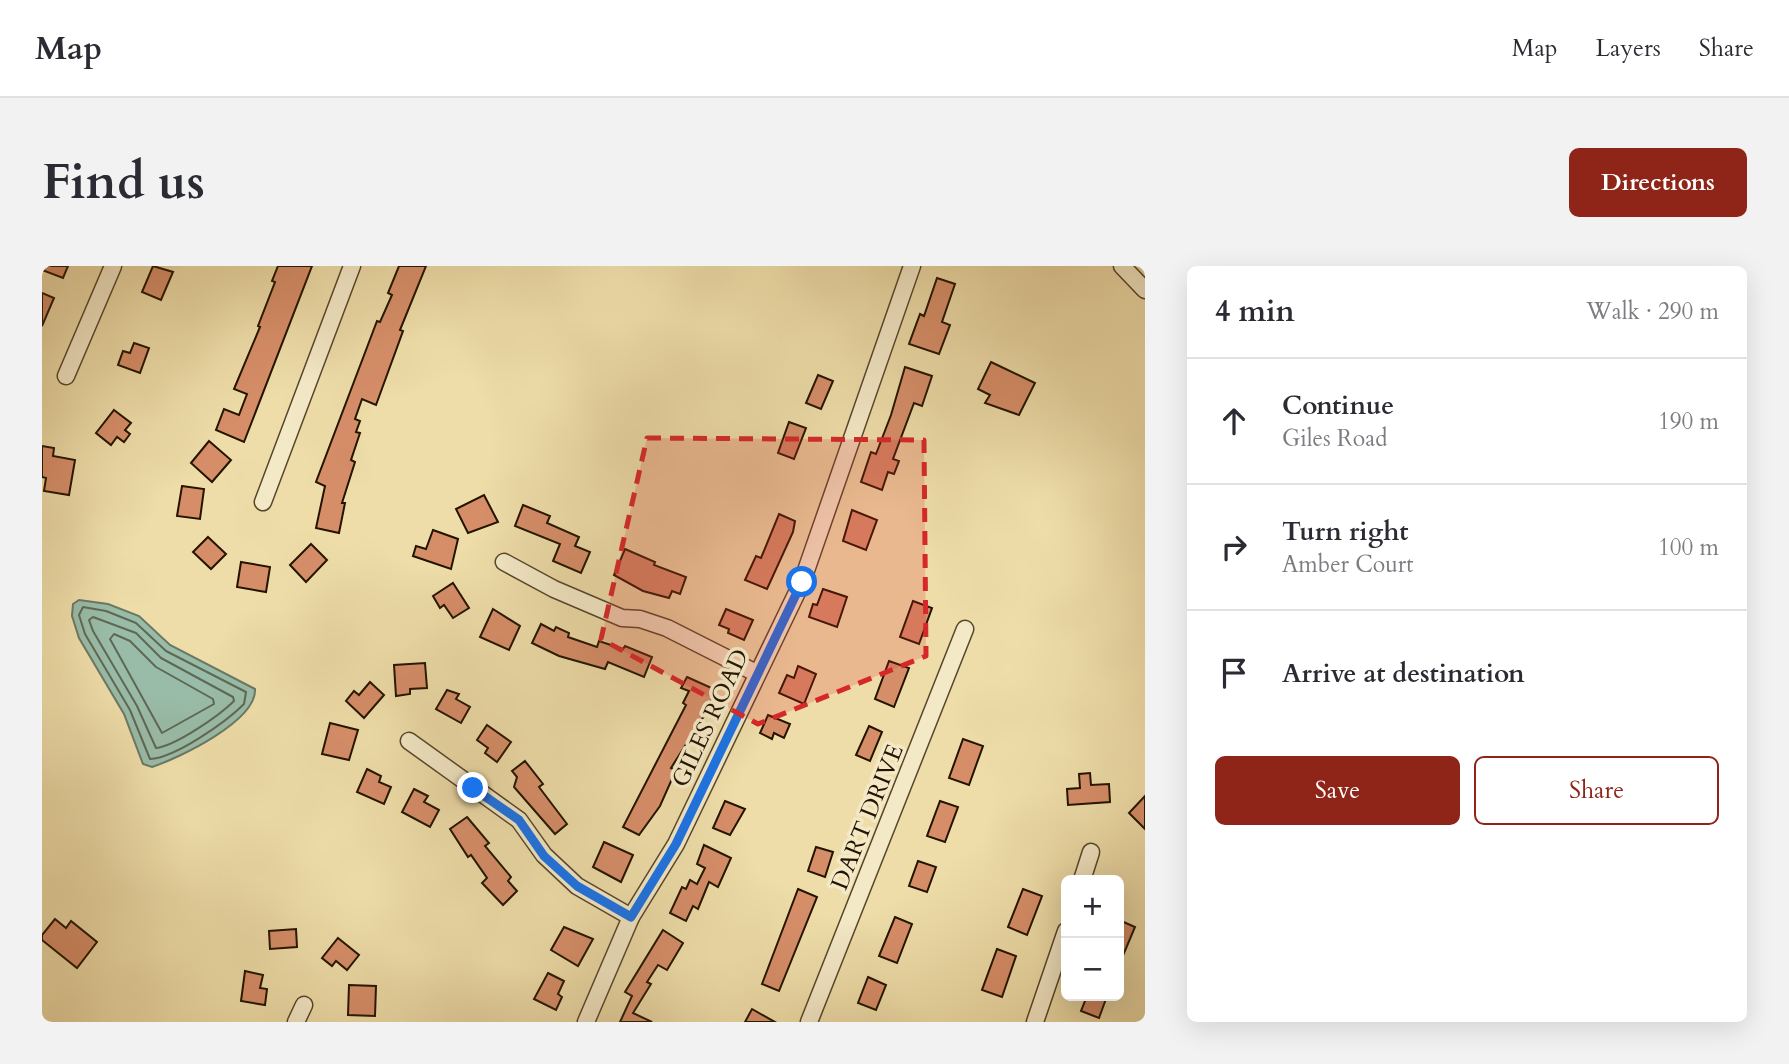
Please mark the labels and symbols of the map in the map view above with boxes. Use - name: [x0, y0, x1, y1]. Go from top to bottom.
- route start: [786, 566, 817, 597]
- street label: GILES ROAD: [664, 644, 757, 793]
- street label: DART DRIVE: [823, 740, 912, 895]
- route end: [457, 772, 488, 803]

